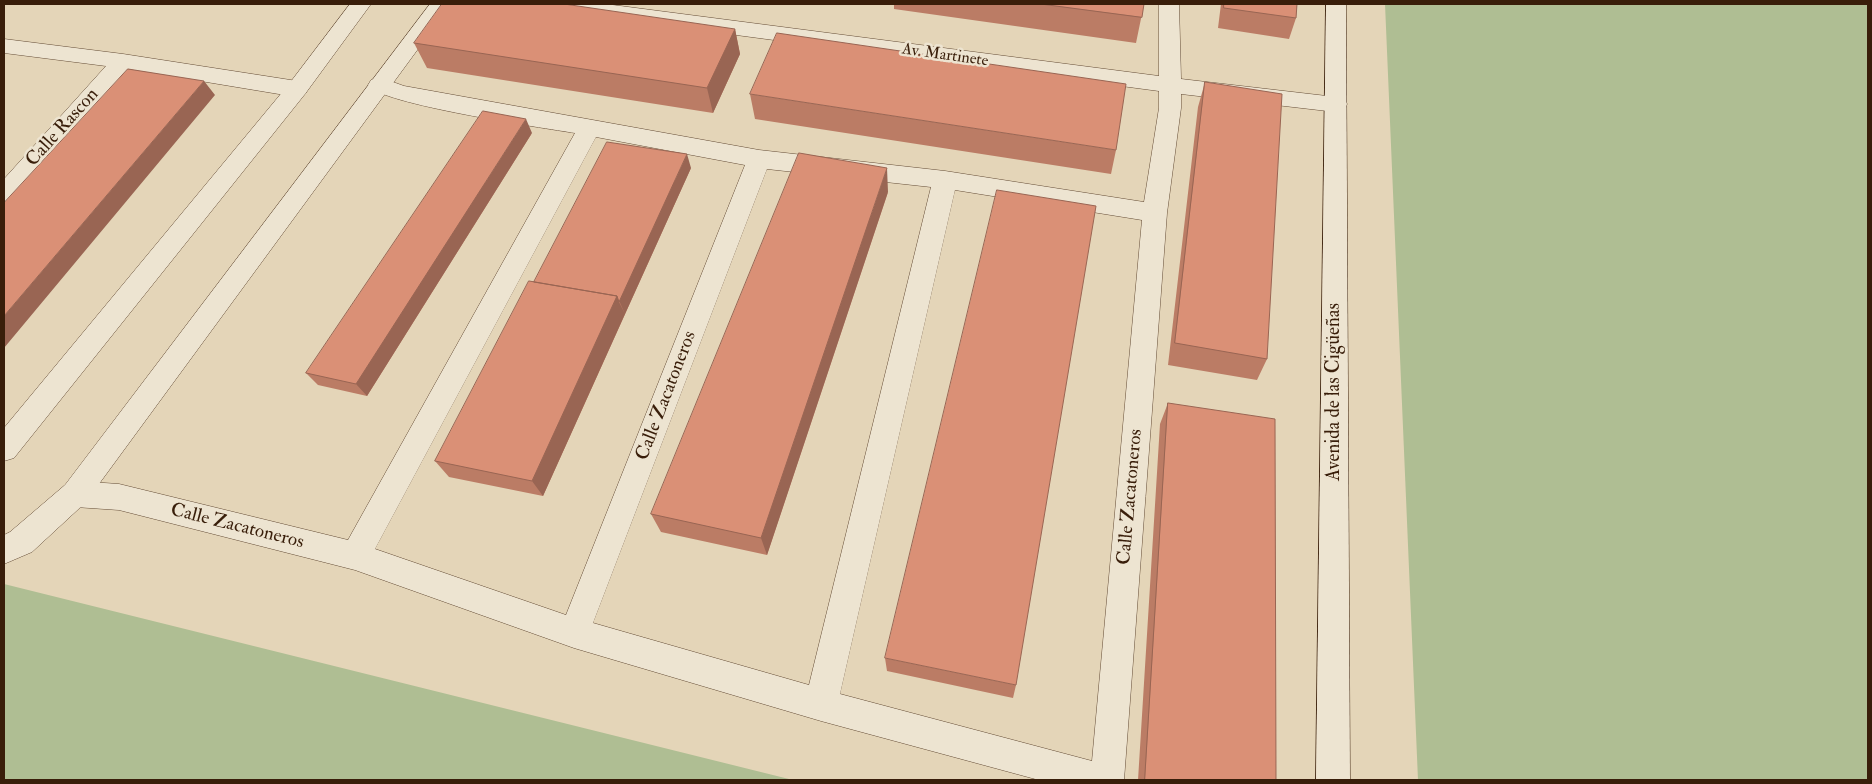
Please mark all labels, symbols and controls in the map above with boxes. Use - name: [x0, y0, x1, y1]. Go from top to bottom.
- street label: Av. Martinete: [901, 40, 989, 72]
- street label: Calle Rascon: [22, 84, 104, 172]
- street label: Avenida de las Cigüeñas: [1324, 303, 1346, 481]
- street label: Calle Zacatoneros: [632, 328, 702, 464]
- street label: Calle Zacatoneros: [1114, 428, 1148, 566]
- street label: Calle Zacatoneros: [168, 499, 306, 555]

